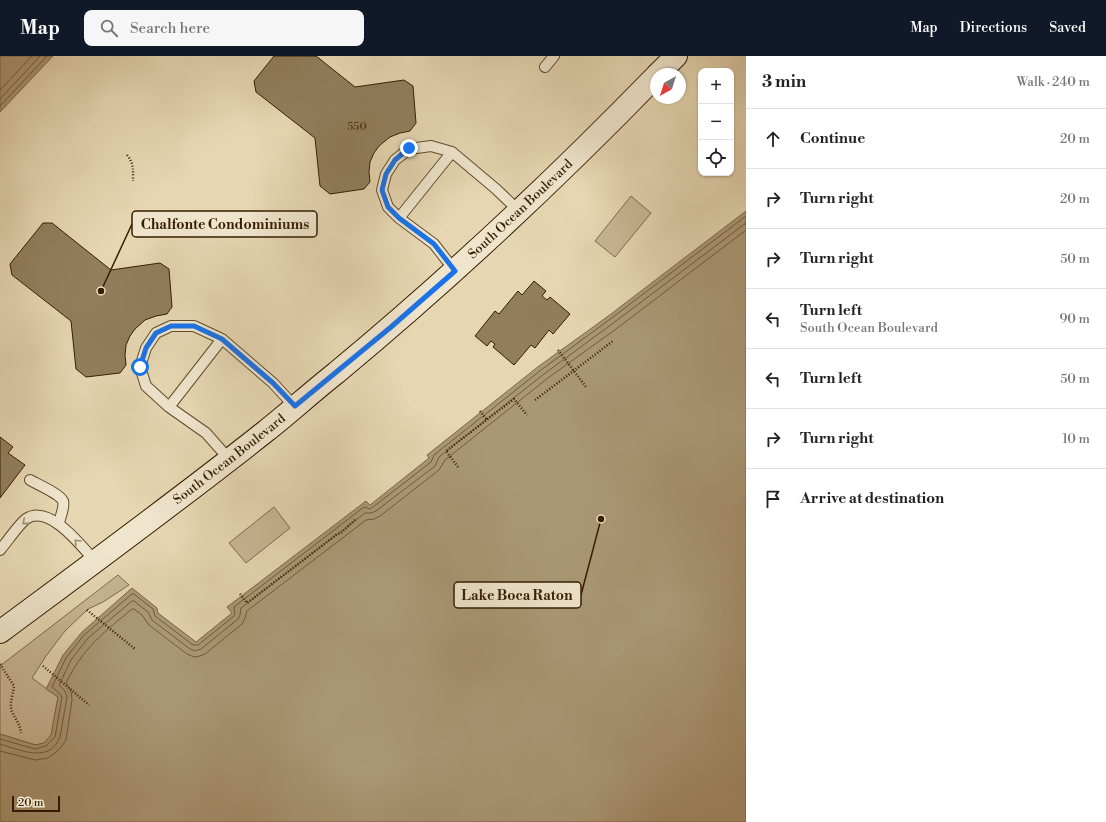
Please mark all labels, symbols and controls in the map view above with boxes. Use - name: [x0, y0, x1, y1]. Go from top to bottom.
- search box: [84, 10, 364, 46]
- text: Map: [20, 16, 60, 40]
- icon: search: [98, 17, 120, 39]
- text: Search here: [130, 19, 210, 38]
- text: Map: [910, 19, 938, 37]
- text: Directions: [960, 19, 1027, 37]
- text: Saved: [1049, 19, 1086, 37]
- north arrow: [650, 68, 686, 104]
- map controls: [698, 68, 734, 176]
- button: +: [698, 68, 734, 104]
- text: 3 min: [762, 71, 806, 93]
- text: Walk · 240 m: [1016, 74, 1090, 90]
- button: −: [698, 104, 734, 140]
- house number: 550: [347, 120, 367, 134]
- icon: ahead: [762, 128, 784, 150]
- text: Continue: [800, 129, 865, 148]
- text: 20 m: [1060, 131, 1090, 147]
- route end: [400, 139, 418, 157]
- button: locate: [698, 140, 734, 176]
- street label: South Ocean Boulevard: [465, 156, 576, 262]
- icon: right: [762, 188, 784, 210]
- text: Turn right: [800, 189, 874, 208]
- text: 20 m: [1060, 191, 1090, 207]
- callout: Chalfonte Condominiums: [132, 211, 317, 237]
- text: Chalfonte Condominiums: [141, 216, 309, 234]
- icon: right: [762, 248, 784, 270]
- text: Turn right: [800, 249, 874, 268]
- text: 50 m: [1060, 251, 1090, 267]
- text: Turn left: [800, 301, 862, 320]
- icon: left: [762, 308, 784, 330]
- text: 90 m: [1059, 311, 1090, 327]
- text: South Ocean Boulevard: [800, 320, 938, 336]
- route start: [131, 358, 149, 376]
- icon: left: [762, 368, 784, 390]
- text: Turn left: [800, 369, 862, 388]
- text: 50 m: [1060, 371, 1090, 387]
- street label: South Ocean Boulevard: [170, 410, 289, 508]
- icon: right: [762, 428, 784, 450]
- text: Turn right: [800, 429, 874, 448]
- text: 10 m: [1062, 431, 1090, 447]
- icon: arrive: [762, 488, 784, 510]
- text: Arrive at destination: [800, 489, 944, 508]
- one-way arrow: [22, 518, 30, 525]
- one-way arrow: [74, 539, 82, 547]
- callout: Lake Boca Raton: [454, 582, 581, 608]
- text: Lake Boca Raton: [461, 587, 573, 605]
- scale bar: [12, 794, 60, 813]
- text: 20 m: [18, 796, 43, 810]

